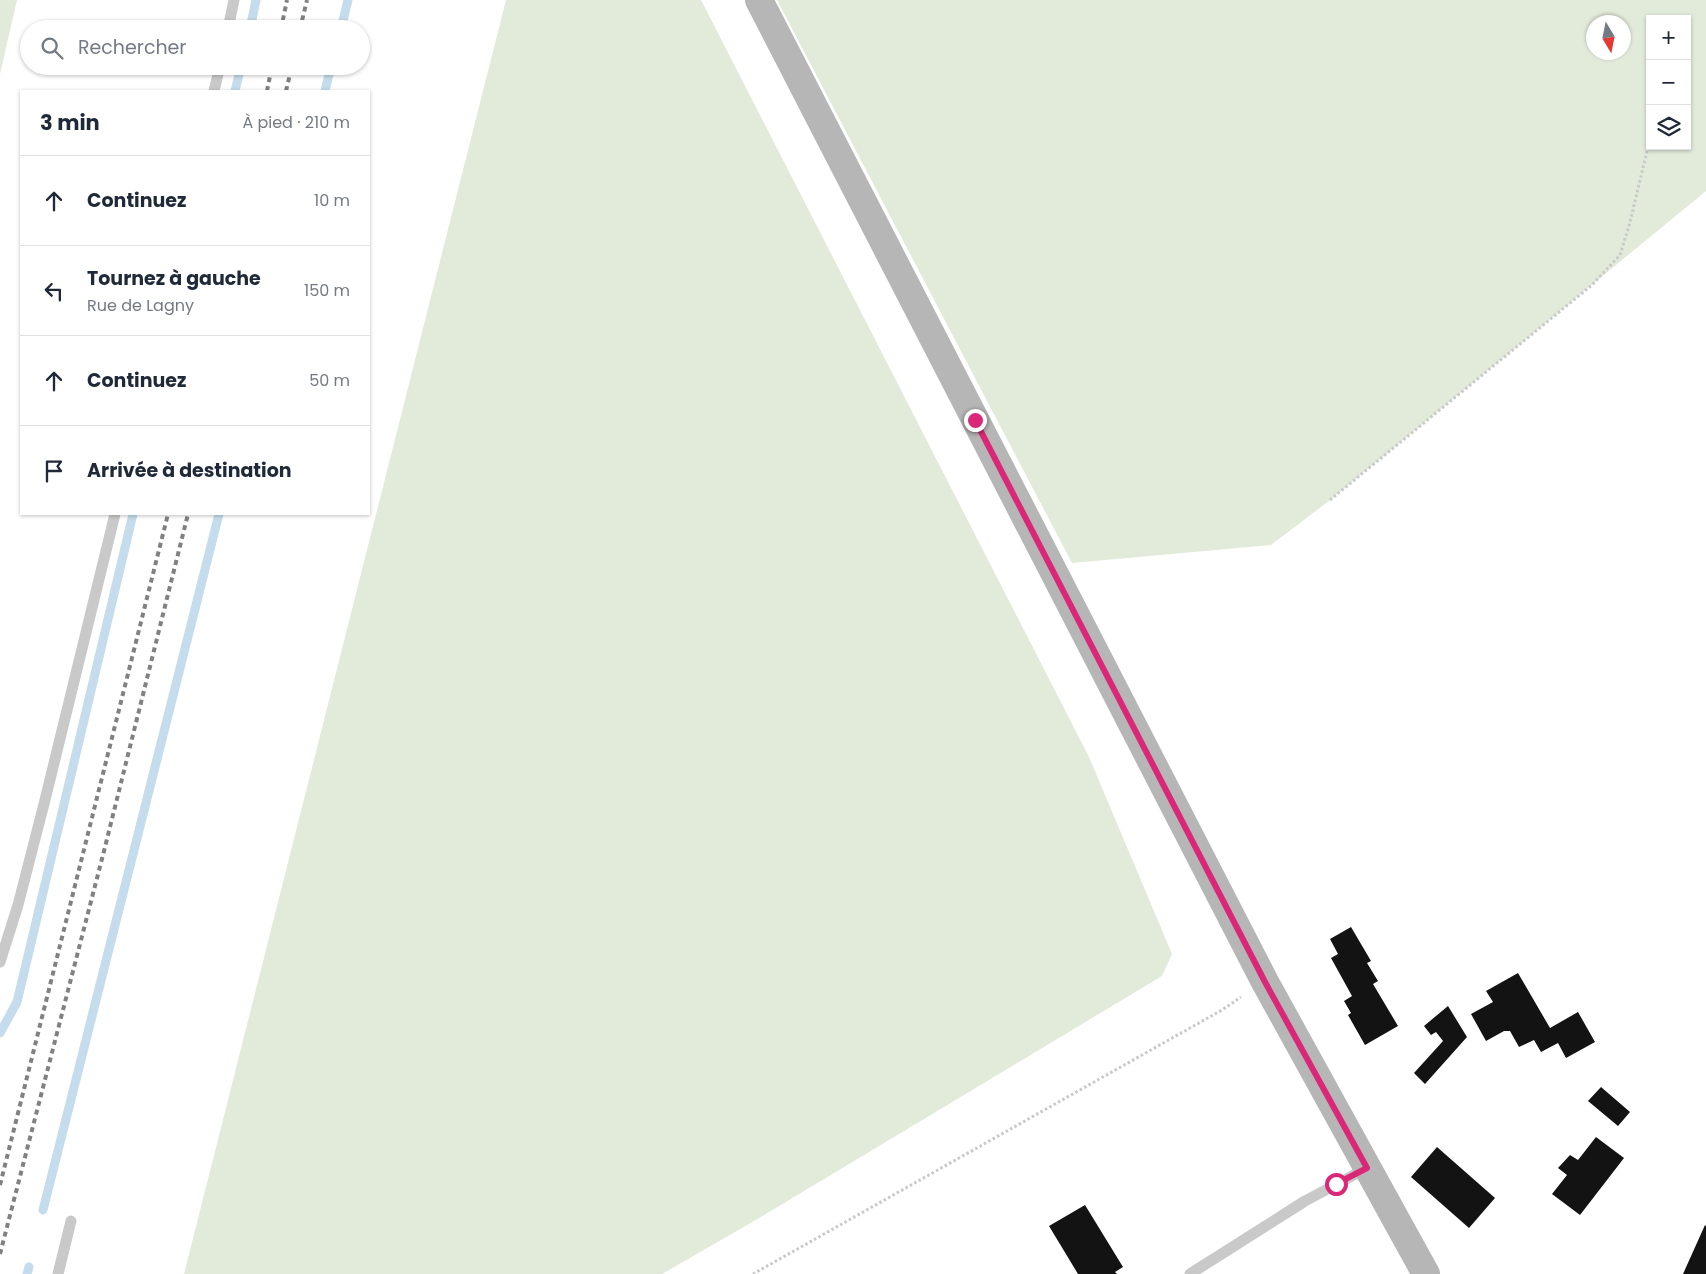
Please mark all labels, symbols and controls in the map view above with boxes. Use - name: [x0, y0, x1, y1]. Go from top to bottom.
- north arrow: [1586, 15, 1631, 60]
- map controls: [1646, 15, 1691, 150]
- button: +: [1646, 15, 1691, 60]
- search box: [20, 20, 370, 75]
- icon: search: [38, 34, 66, 62]
- text: Rechercher: [78, 34, 186, 61]
- button: −: [1646, 60, 1691, 105]
- button: layers: [1646, 105, 1691, 150]
- text: 3 min: [40, 108, 100, 137]
- text: À pied · 210 m: [242, 111, 350, 134]
- icon: ahead: [40, 187, 68, 215]
- text: Continuez: [87, 187, 186, 214]
- text: 10 m: [314, 189, 350, 212]
- text: Tournez à gauche: [87, 265, 261, 292]
- icon: left: [40, 277, 68, 305]
- text: 150 m: [304, 279, 350, 302]
- text: Rue de Lagny: [87, 294, 194, 317]
- icon: ahead: [40, 367, 68, 395]
- text: Continuez: [87, 367, 186, 394]
- text: 50 m: [309, 369, 350, 392]
- route end: [964, 409, 987, 432]
- icon: arrive: [40, 457, 68, 485]
- text: Arrivée à destination: [87, 457, 292, 484]
- route start: [1325, 1173, 1348, 1196]

